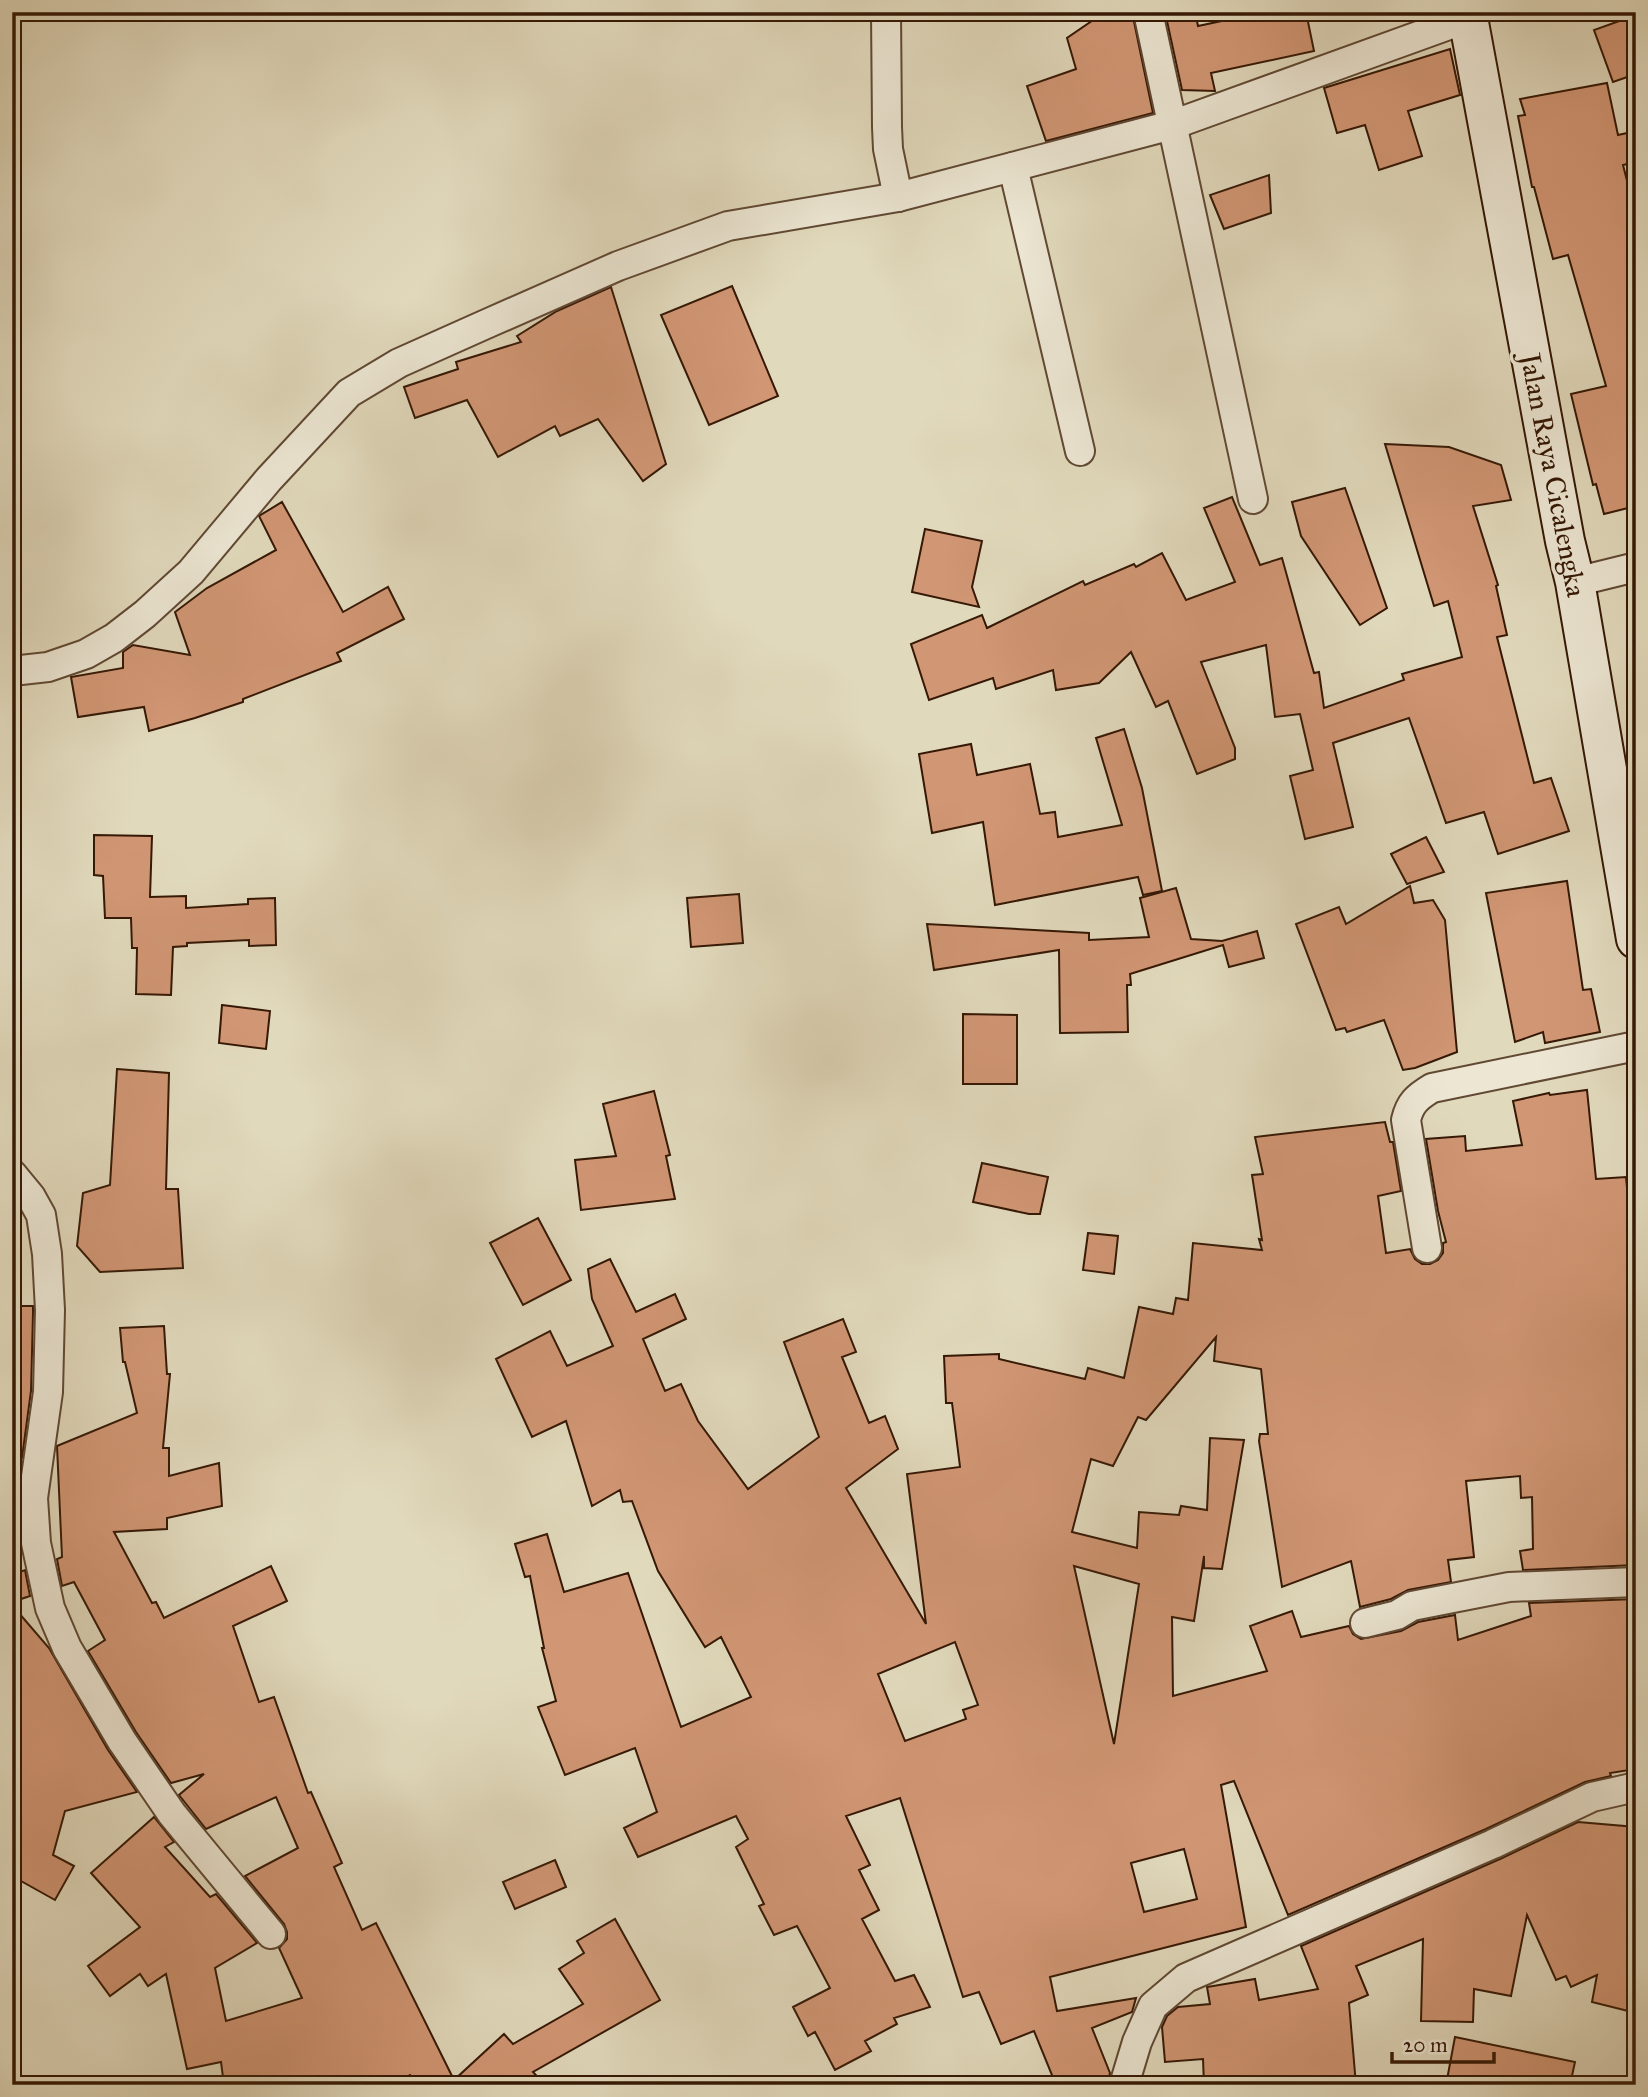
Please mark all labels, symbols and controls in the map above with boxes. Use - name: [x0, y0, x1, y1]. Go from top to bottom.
- street label: Jalan Raya Cicalengka: [1512, 347, 1594, 600]
- scale bar: [1392, 2020, 1494, 2064]
- text: 20 m: [1403, 2032, 1448, 2058]

